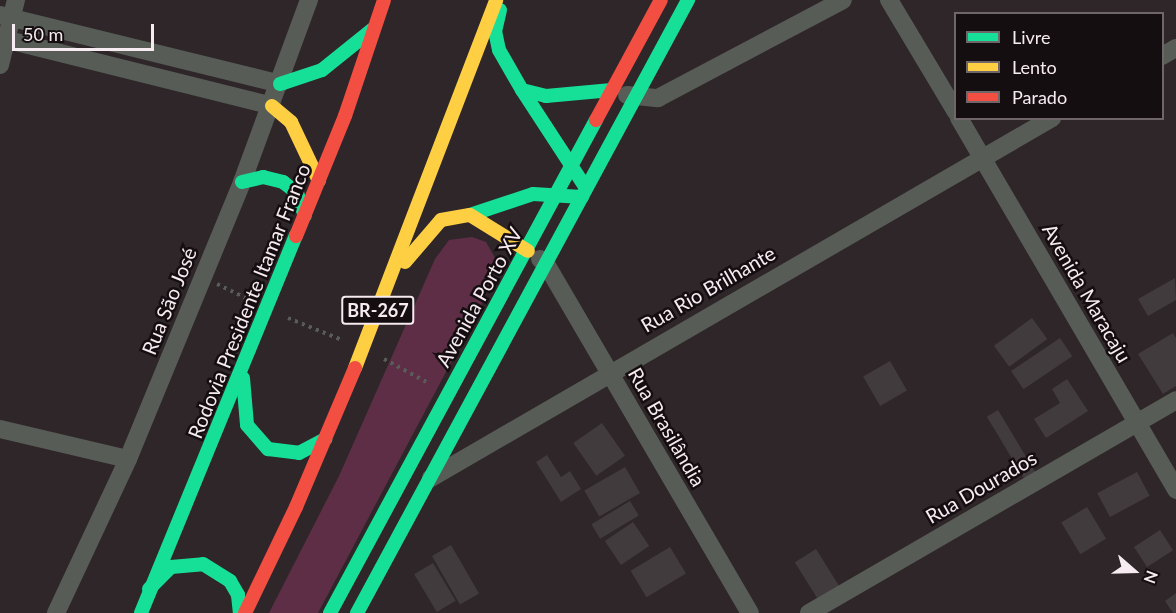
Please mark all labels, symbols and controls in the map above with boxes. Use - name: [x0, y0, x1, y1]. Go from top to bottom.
- scale bar: [15, 12, 158, 50]
- legend: [954, 12, 1164, 120]
- text: 50 m: [23, 23, 63, 45]
- text: Livre: [1012, 26, 1051, 48]
- text: Lento: [1012, 56, 1057, 78]
- text: Parado: [1012, 86, 1067, 108]
- street label: Rodovia Presidente Itamar Franco: [183, 160, 315, 442]
- street label: Avenida Maracaju: [1038, 219, 1136, 367]
- street label: Avenida Porto XV: [431, 223, 527, 371]
- street label: Rua Rio Brilhante: [636, 241, 780, 337]
- street label: Rua São José: [137, 244, 201, 358]
- road number: BR-267: [340, 295, 416, 325]
- street label: Rua Brasilândia: [623, 363, 711, 491]
- street label: Rua Dourados: [921, 446, 1041, 528]
- north arrow: [1104, 541, 1164, 601]
- text: N: [1140, 568, 1162, 586]

